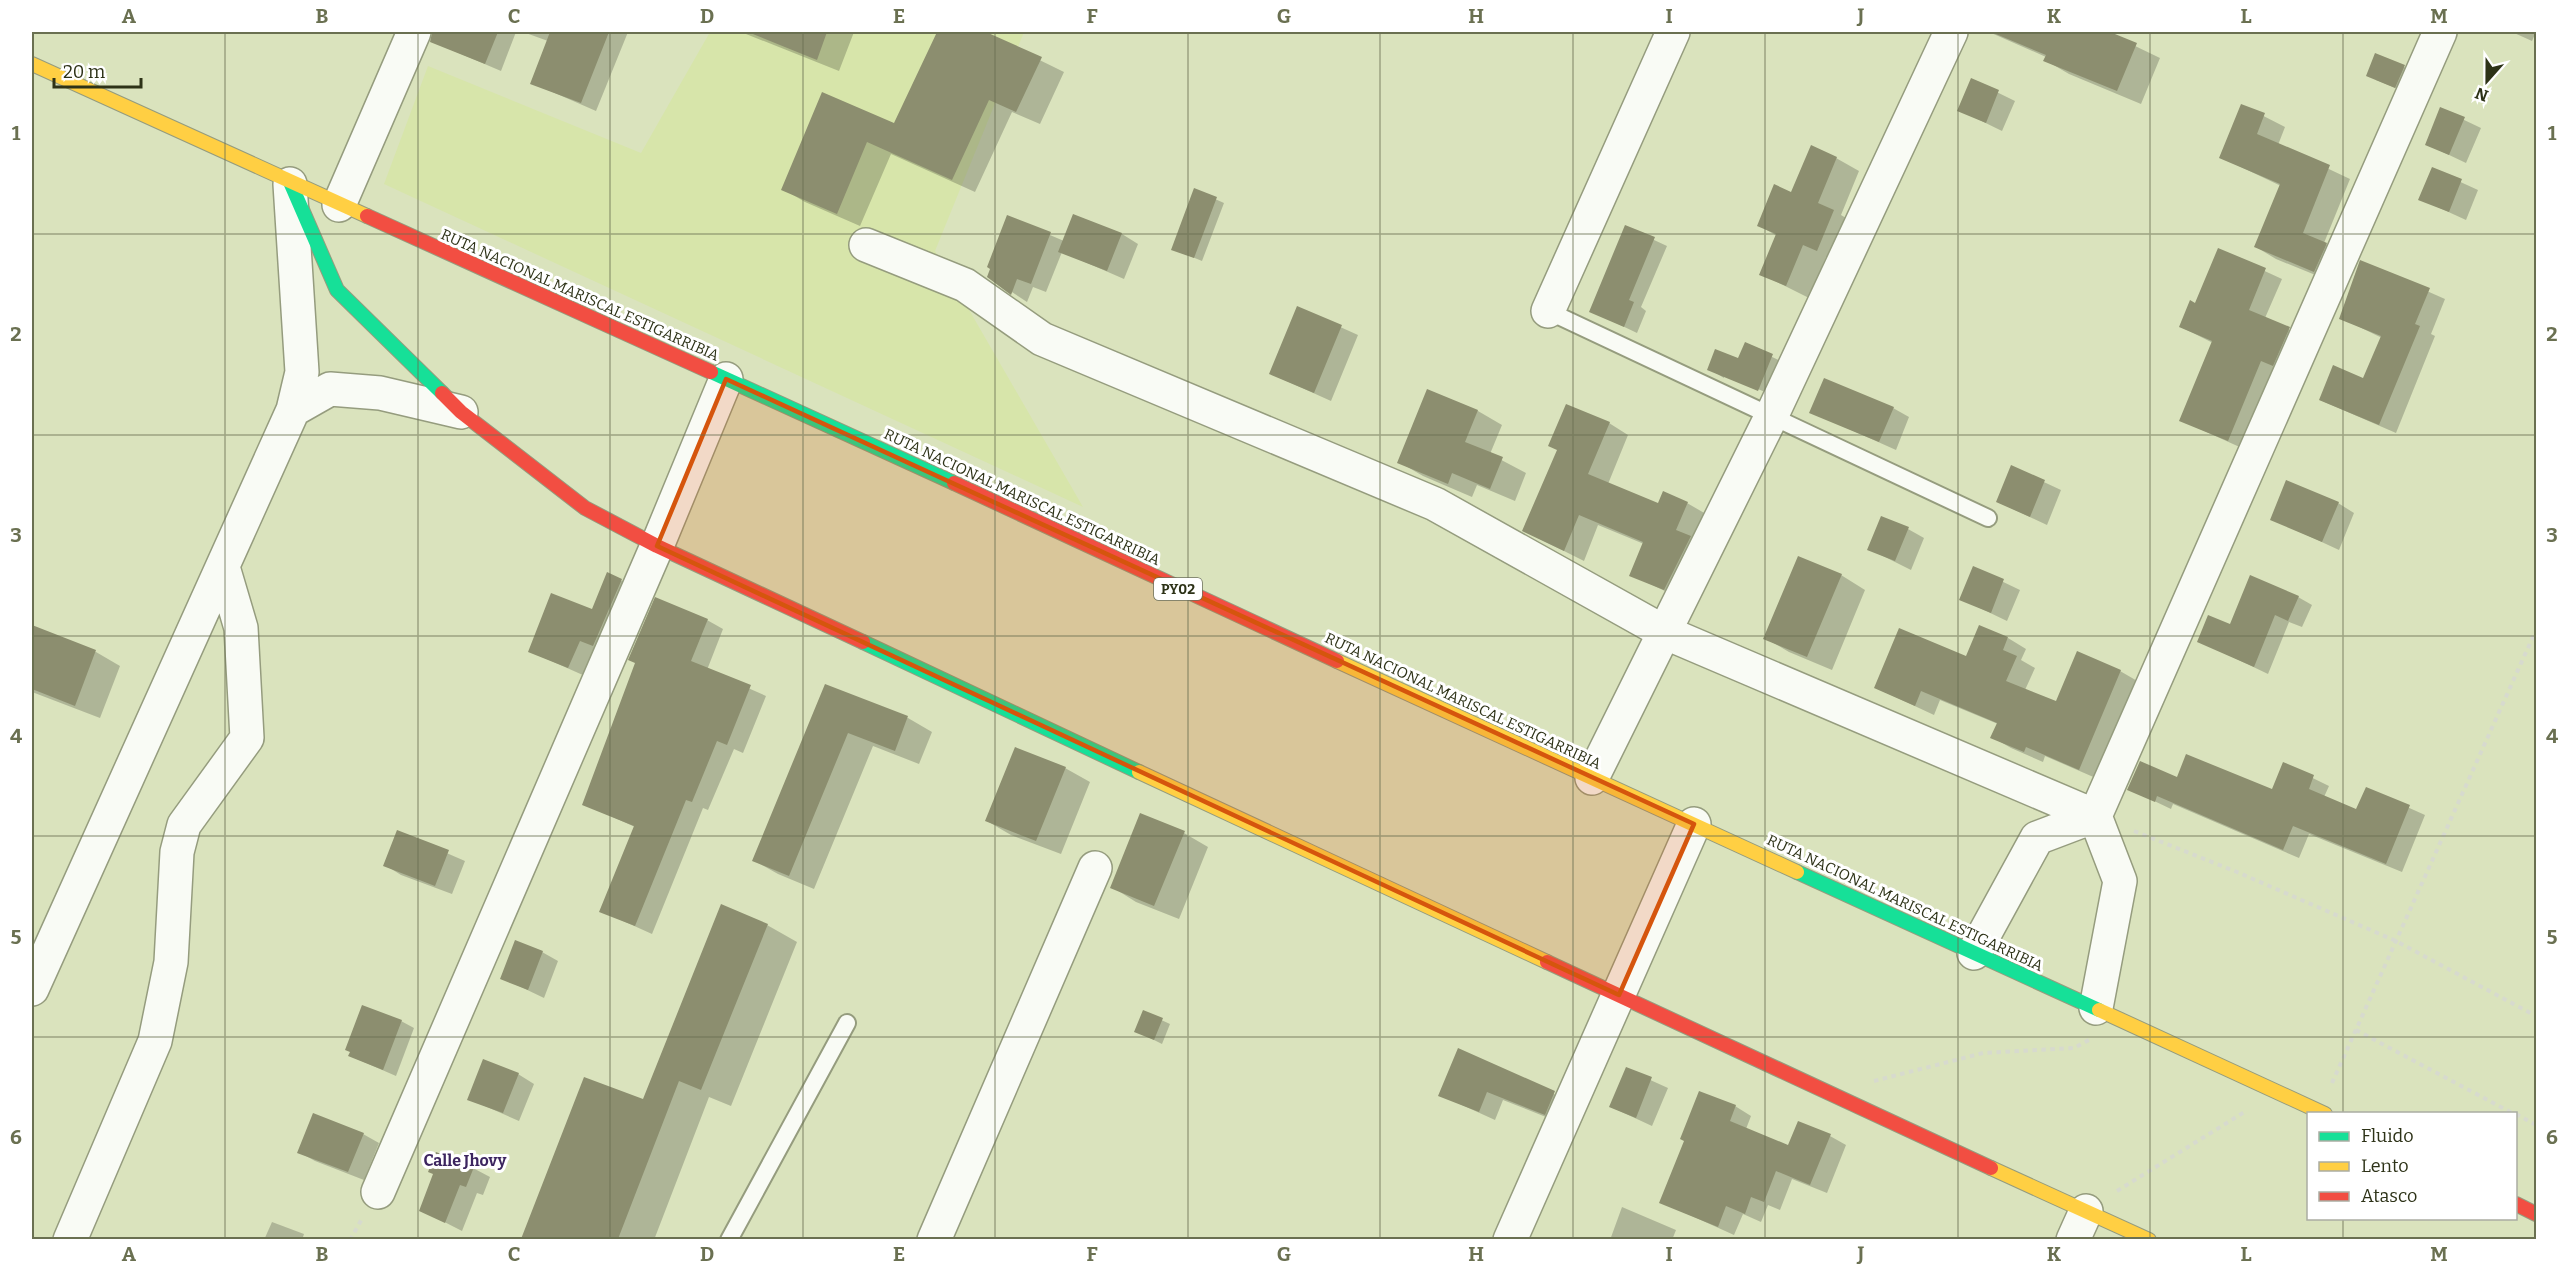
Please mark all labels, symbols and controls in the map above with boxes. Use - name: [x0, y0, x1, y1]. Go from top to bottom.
- text: A: [122, 4, 137, 28]
- text: B: [316, 4, 329, 28]
- text: C: [508, 4, 520, 28]
- text: D: [700, 4, 714, 28]
- text: E: [893, 4, 905, 28]
- text: F: [1086, 4, 1098, 28]
- text: G: [1277, 4, 1291, 28]
- text: H: [1468, 4, 1484, 28]
- text: I: [1665, 4, 1673, 28]
- text: J: [1857, 4, 1865, 28]
- text: K: [2047, 4, 2062, 28]
- text: L: [2240, 4, 2252, 28]
- text: M: [2430, 4, 2448, 28]
- scale bar: [54, 51, 141, 89]
- north arrow: [2457, 51, 2517, 111]
- text: 20 m: [63, 61, 105, 83]
- text: N: [2473, 83, 2491, 106]
- text: 1: [12, 121, 21, 145]
- text: 1: [2548, 121, 2557, 145]
- street label: RUTA NACIONAL MARISCAL ESTIGARRIBIA: [438, 225, 722, 365]
- text: 2: [10, 322, 22, 346]
- text: 2: [2546, 322, 2558, 346]
- street label: RUTA NACIONAL MARISCAL ESTIGARRIBIA: [881, 425, 1163, 569]
- text: 3: [10, 523, 22, 547]
- text: 3: [2546, 523, 2558, 547]
- road number: PY02: [1154, 578, 1202, 600]
- street label: RUTA NACIONAL MARISCAL ESTIGARRIBIA: [1322, 629, 1604, 773]
- text: 4: [10, 724, 22, 748]
- text: 4: [2546, 724, 2558, 748]
- street label: RUTA NACIONAL MARISCAL ESTIGARRIBIA: [1764, 831, 2046, 975]
- text: 5: [11, 925, 22, 949]
- text: 5: [2547, 925, 2558, 949]
- legend: [2307, 1112, 2517, 1220]
- text: 6: [10, 1125, 22, 1149]
- text: Fluido: [2361, 1125, 2414, 1147]
- text: 6: [2546, 1125, 2558, 1149]
- district label: Calle Jhovy: [423, 1151, 507, 1170]
- text: Lento: [2361, 1155, 2409, 1177]
- text: Atasco: [2361, 1185, 2417, 1207]
- text: A: [122, 1242, 137, 1266]
- text: B: [316, 1242, 329, 1266]
- text: C: [508, 1242, 520, 1266]
- text: D: [700, 1242, 714, 1266]
- text: E: [893, 1242, 905, 1266]
- text: F: [1086, 1242, 1098, 1266]
- text: G: [1277, 1242, 1291, 1266]
- text: H: [1468, 1242, 1484, 1266]
- text: I: [1665, 1242, 1673, 1266]
- text: J: [1857, 1242, 1865, 1266]
- text: K: [2047, 1242, 2062, 1266]
- text: L: [2240, 1242, 2252, 1266]
- text: M: [2430, 1242, 2448, 1266]

